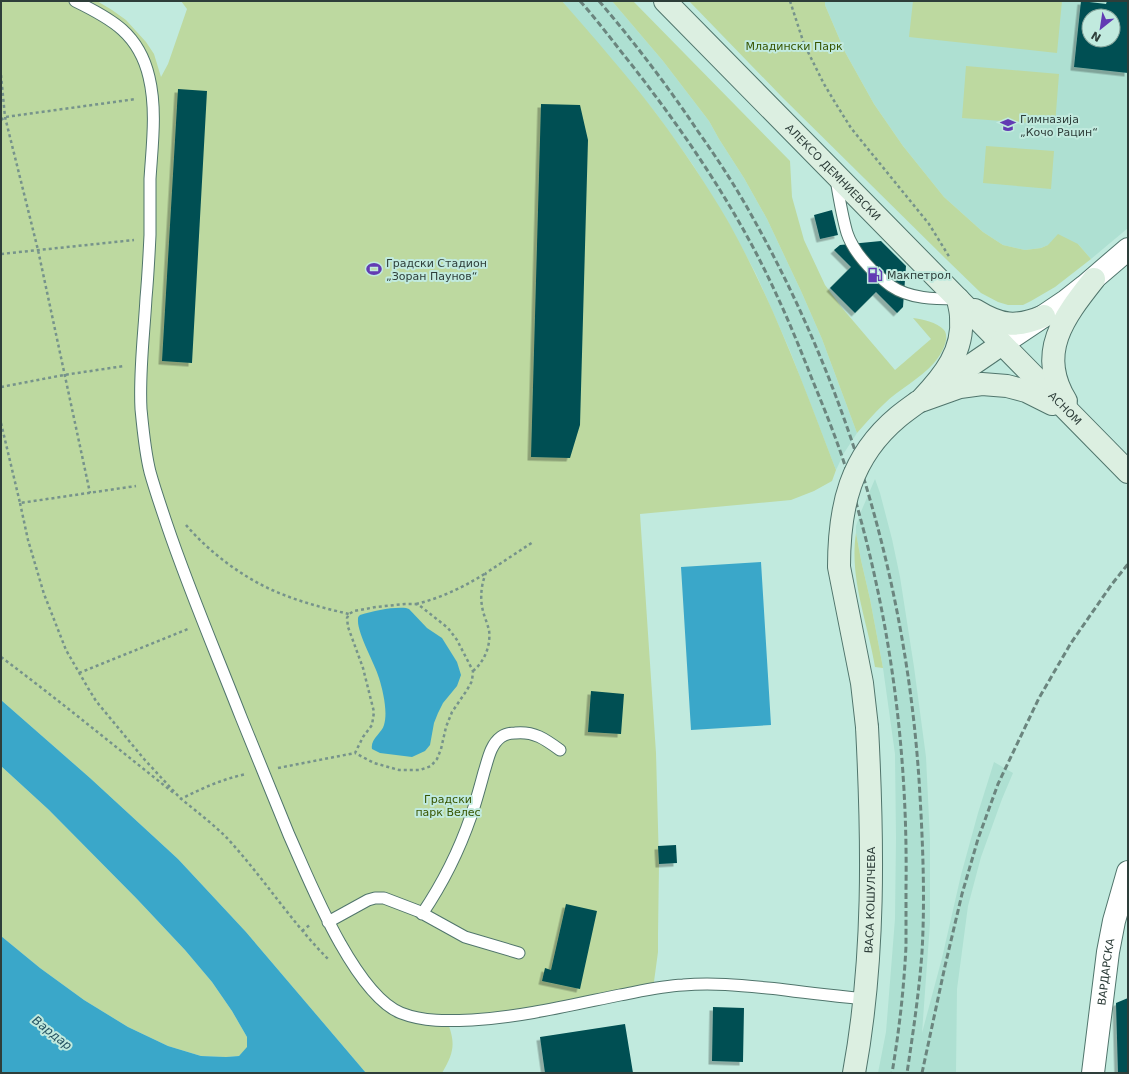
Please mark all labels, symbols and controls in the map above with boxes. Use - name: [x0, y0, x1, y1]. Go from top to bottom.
- north arrow: [1081, 8, 1121, 48]
- text: N: [1089, 28, 1103, 44]
- park label: Младински Парк: [745, 40, 843, 53]
- place label: Гимназија „Кочо Рацин“: [1020, 113, 1098, 139]
- school or university icon: Гимназија „Кочо Рацин“: [999, 116, 1017, 134]
- street label: АЛЕКСО ДЕМНИЕВСКИ: [783, 122, 883, 223]
- place label: Градски Стадион „Зоран Паунов“: [386, 257, 487, 283]
- sports icon: Градски Стадион „Зоран Паунов“: [365, 260, 383, 278]
- fuel station icon: Макпетрол: [866, 266, 884, 284]
- place label: Макпетрол: [887, 269, 951, 282]
- street label: АСНОМ: [1046, 389, 1084, 428]
- park label: Градски парк Велес: [415, 793, 481, 819]
- street label: ВАСА КОШУЛЧЕВА: [862, 846, 878, 954]
- street label: ВАРДАРСКА: [1095, 937, 1118, 1006]
- water label: Вардар: [29, 1013, 75, 1053]

